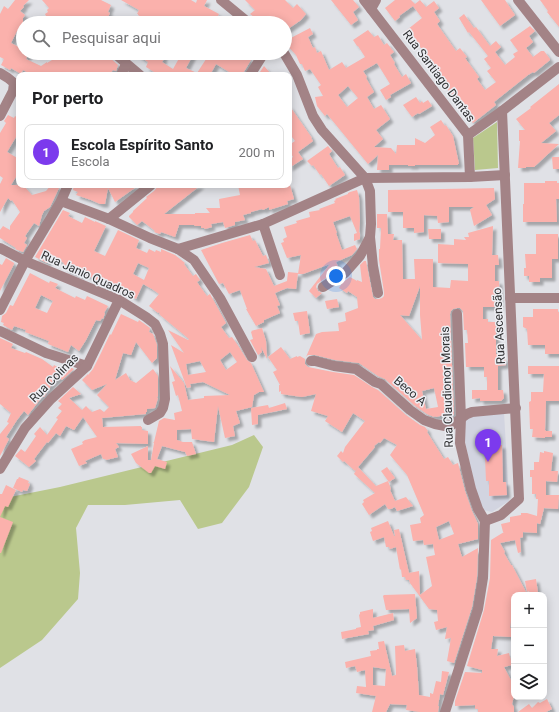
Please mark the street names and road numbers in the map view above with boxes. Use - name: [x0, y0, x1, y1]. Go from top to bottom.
- street label: Rua Santiago Dantas: [400, 27, 478, 125]
- street label: Rua Janio Quadros: [39, 248, 137, 302]
- street label: Rua Ascensão: [490, 287, 508, 365]
- street label: Rua Claudionor Morais: [438, 326, 456, 448]
- street label: Rua Colinas: [27, 351, 81, 405]
- street label: Beco A: [391, 373, 429, 409]

